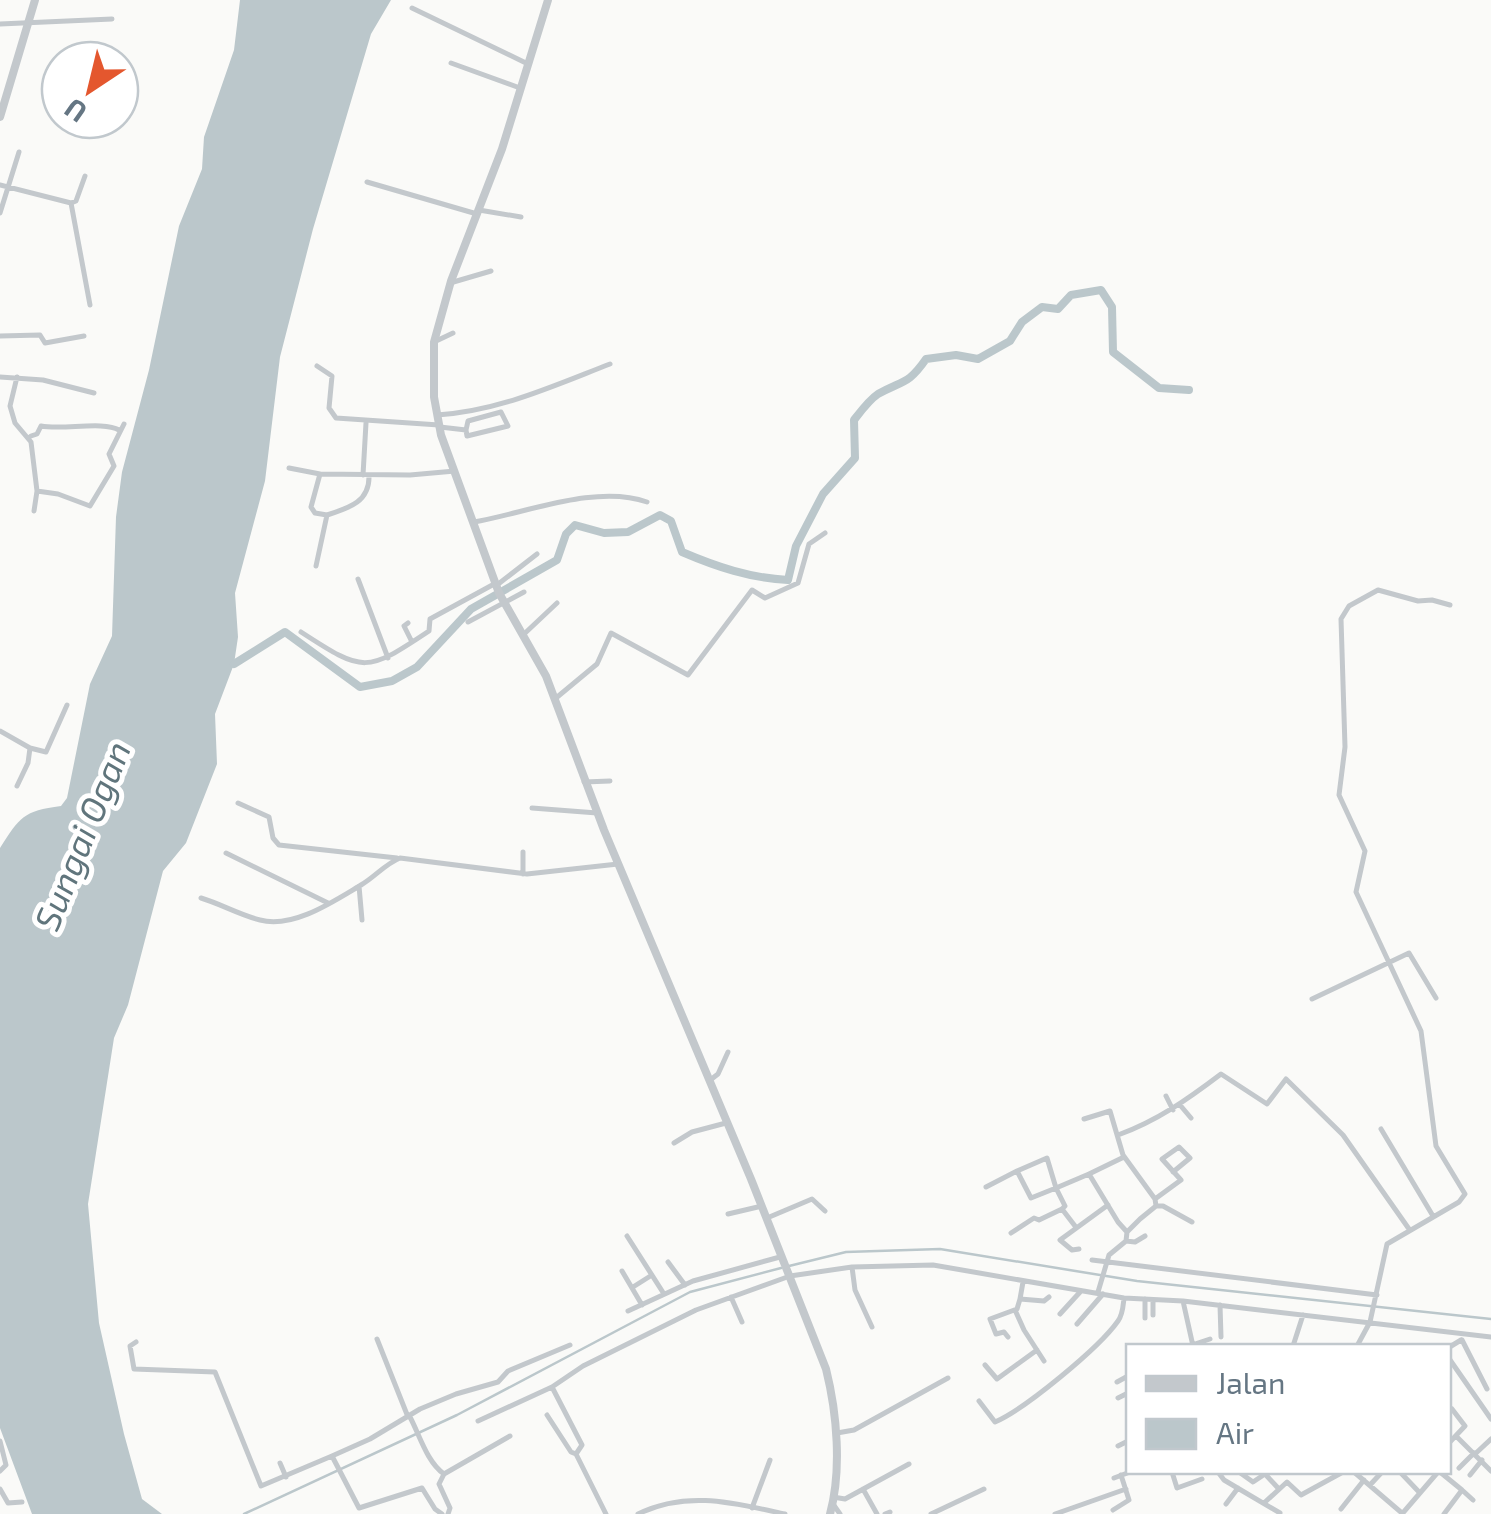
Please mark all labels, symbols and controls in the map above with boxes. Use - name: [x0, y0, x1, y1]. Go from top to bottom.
- north arrow: [40, 40, 140, 140]
- text: U: [57, 92, 93, 131]
- water label: Sungai Ogan: [24, 735, 138, 936]
- legend: [1126, 1344, 1451, 1474]
- text: Jalan: [1216, 1364, 1285, 1400]
- text: Air: [1216, 1414, 1254, 1450]

